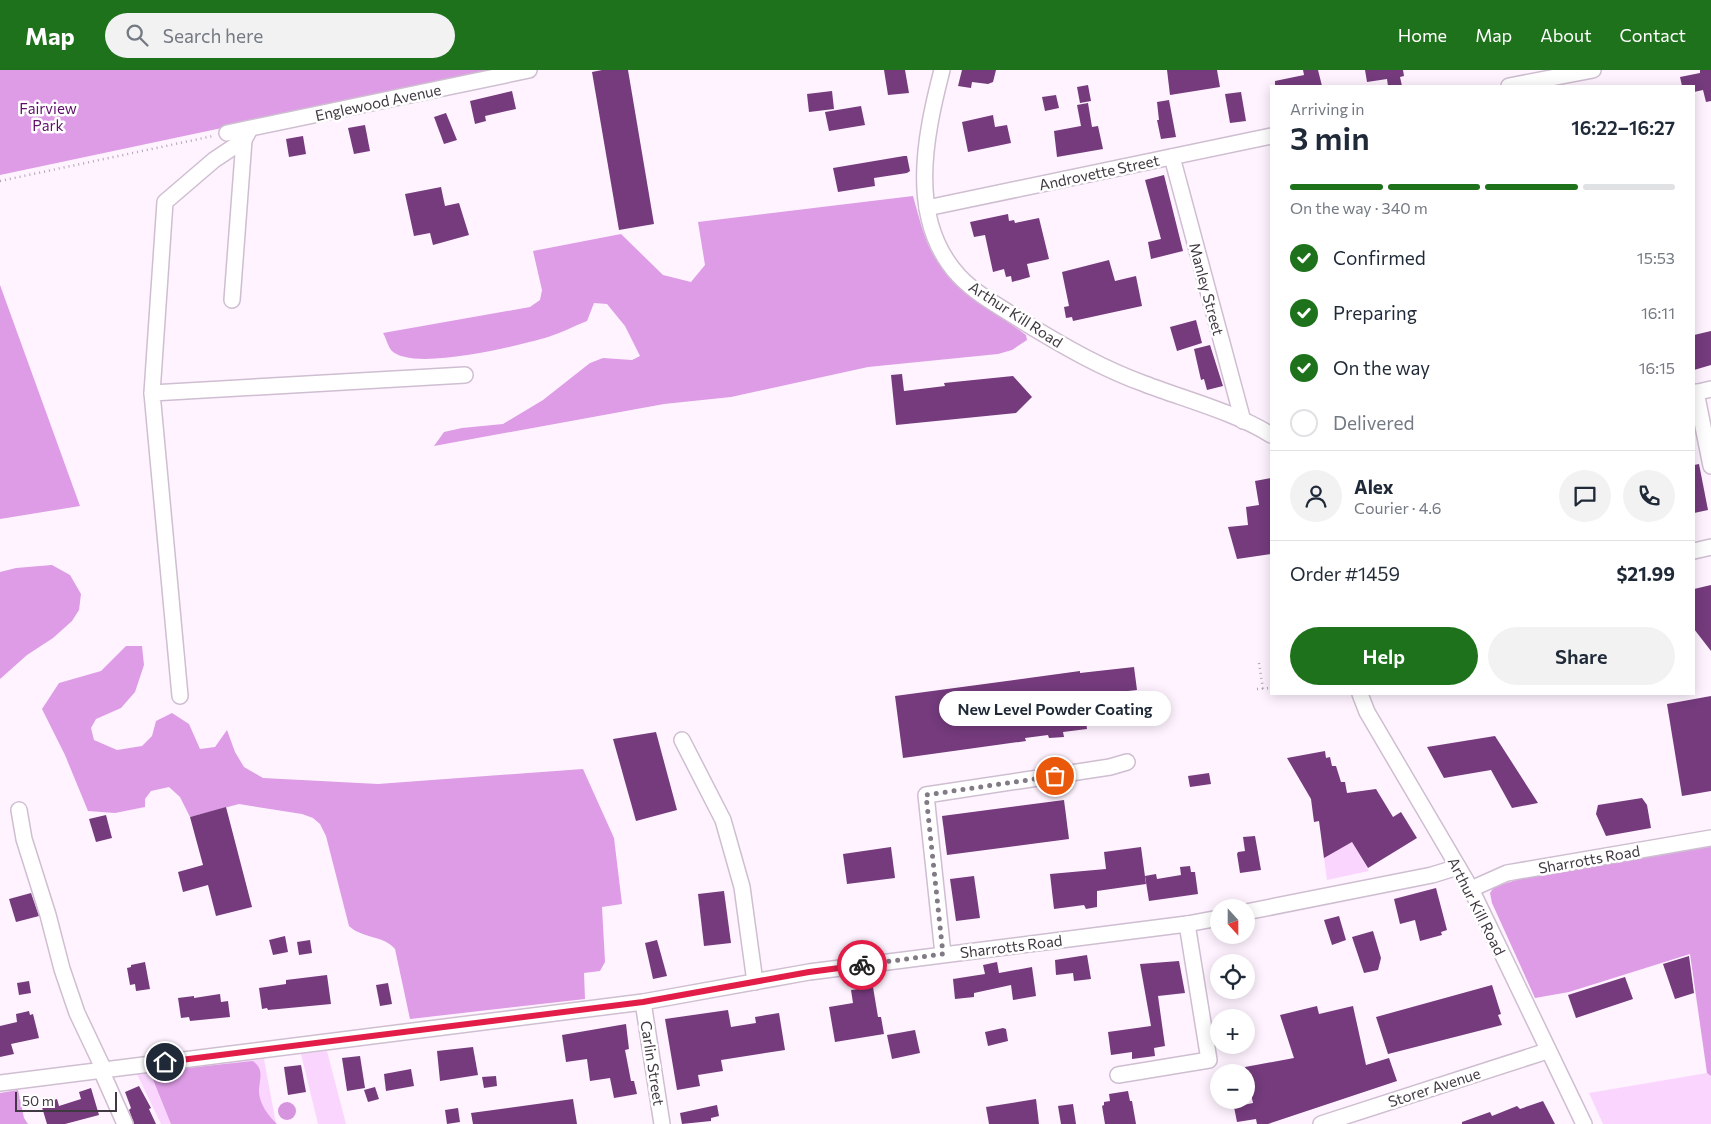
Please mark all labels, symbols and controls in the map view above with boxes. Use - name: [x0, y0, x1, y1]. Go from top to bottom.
- search box: [105, 13, 455, 58]
- text: Map: [25, 21, 75, 50]
- icon: search: [123, 21, 151, 49]
- text: Search here: [163, 24, 263, 47]
- text: Home: [1398, 24, 1447, 46]
- text: Map: [1475, 24, 1512, 46]
- text: About: [1540, 24, 1592, 46]
- text: Contact: [1620, 24, 1686, 46]
- street label: Englewood Avenue: [313, 80, 443, 124]
- park label: Fairview Park: [19, 99, 77, 134]
- text: Arriving in: [1290, 99, 1364, 118]
- text: 16:22–16:27: [1571, 116, 1675, 139]
- text: 3 min: [1290, 117, 1370, 157]
- street label: Androvette Street: [1037, 150, 1161, 194]
- text: On the way · 340 m: [1290, 198, 1428, 217]
- street label: Manley Street: [1186, 241, 1228, 337]
- icon: check: [1290, 244, 1318, 272]
- text: Confirmed: [1333, 246, 1426, 269]
- text: 15:53: [1637, 248, 1675, 267]
- street label: Arthur Kill Road: [966, 277, 1066, 351]
- icon: check: [1290, 299, 1318, 327]
- text: Preparing: [1333, 301, 1417, 324]
- text: 16:11: [1641, 303, 1675, 322]
- icon: check: [1290, 354, 1318, 382]
- text: On the way: [1333, 356, 1430, 379]
- text: 16:15: [1639, 358, 1675, 377]
- text: Delivered: [1333, 411, 1414, 434]
- button: person: [1290, 470, 1342, 522]
- button: chat: [1559, 470, 1611, 522]
- button: phone: [1623, 470, 1675, 522]
- text: Alex: [1354, 475, 1394, 498]
- text: Courier · 4.6: [1354, 498, 1441, 517]
- text: Order #1459: [1290, 562, 1400, 585]
- text: $21.99: [1616, 562, 1675, 585]
- button: Help: [1290, 627, 1478, 685]
- button: Share: [1488, 627, 1675, 685]
- callout: New Level Powder Coating: [939, 691, 1171, 726]
- text: New Level Powder Coating: [957, 699, 1153, 718]
- pin: [1034, 755, 1076, 797]
- icon: bag: [1041, 762, 1069, 790]
- street label: Sharrotts Road: [1537, 841, 1641, 877]
- street label: Arthur Kill Road: [1445, 854, 1509, 958]
- north arrow: [1210, 899, 1255, 944]
- map controls: [1210, 899, 1255, 1109]
- street label: Sharrotts Road: [959, 931, 1063, 961]
- courier: [837, 940, 887, 990]
- icon: bike: [848, 951, 876, 979]
- button: locate: [1210, 954, 1255, 999]
- button: +: [1210, 1009, 1255, 1054]
- street label: Carlin Street: [637, 1019, 669, 1107]
- pin: [144, 1041, 186, 1083]
- icon: home: [151, 1048, 179, 1076]
- button: −: [1210, 1064, 1255, 1109]
- street label: Storer Avenue: [1385, 1064, 1483, 1110]
- scale bar: [15, 1089, 118, 1112]
- text: 50 m: [22, 1092, 54, 1109]

